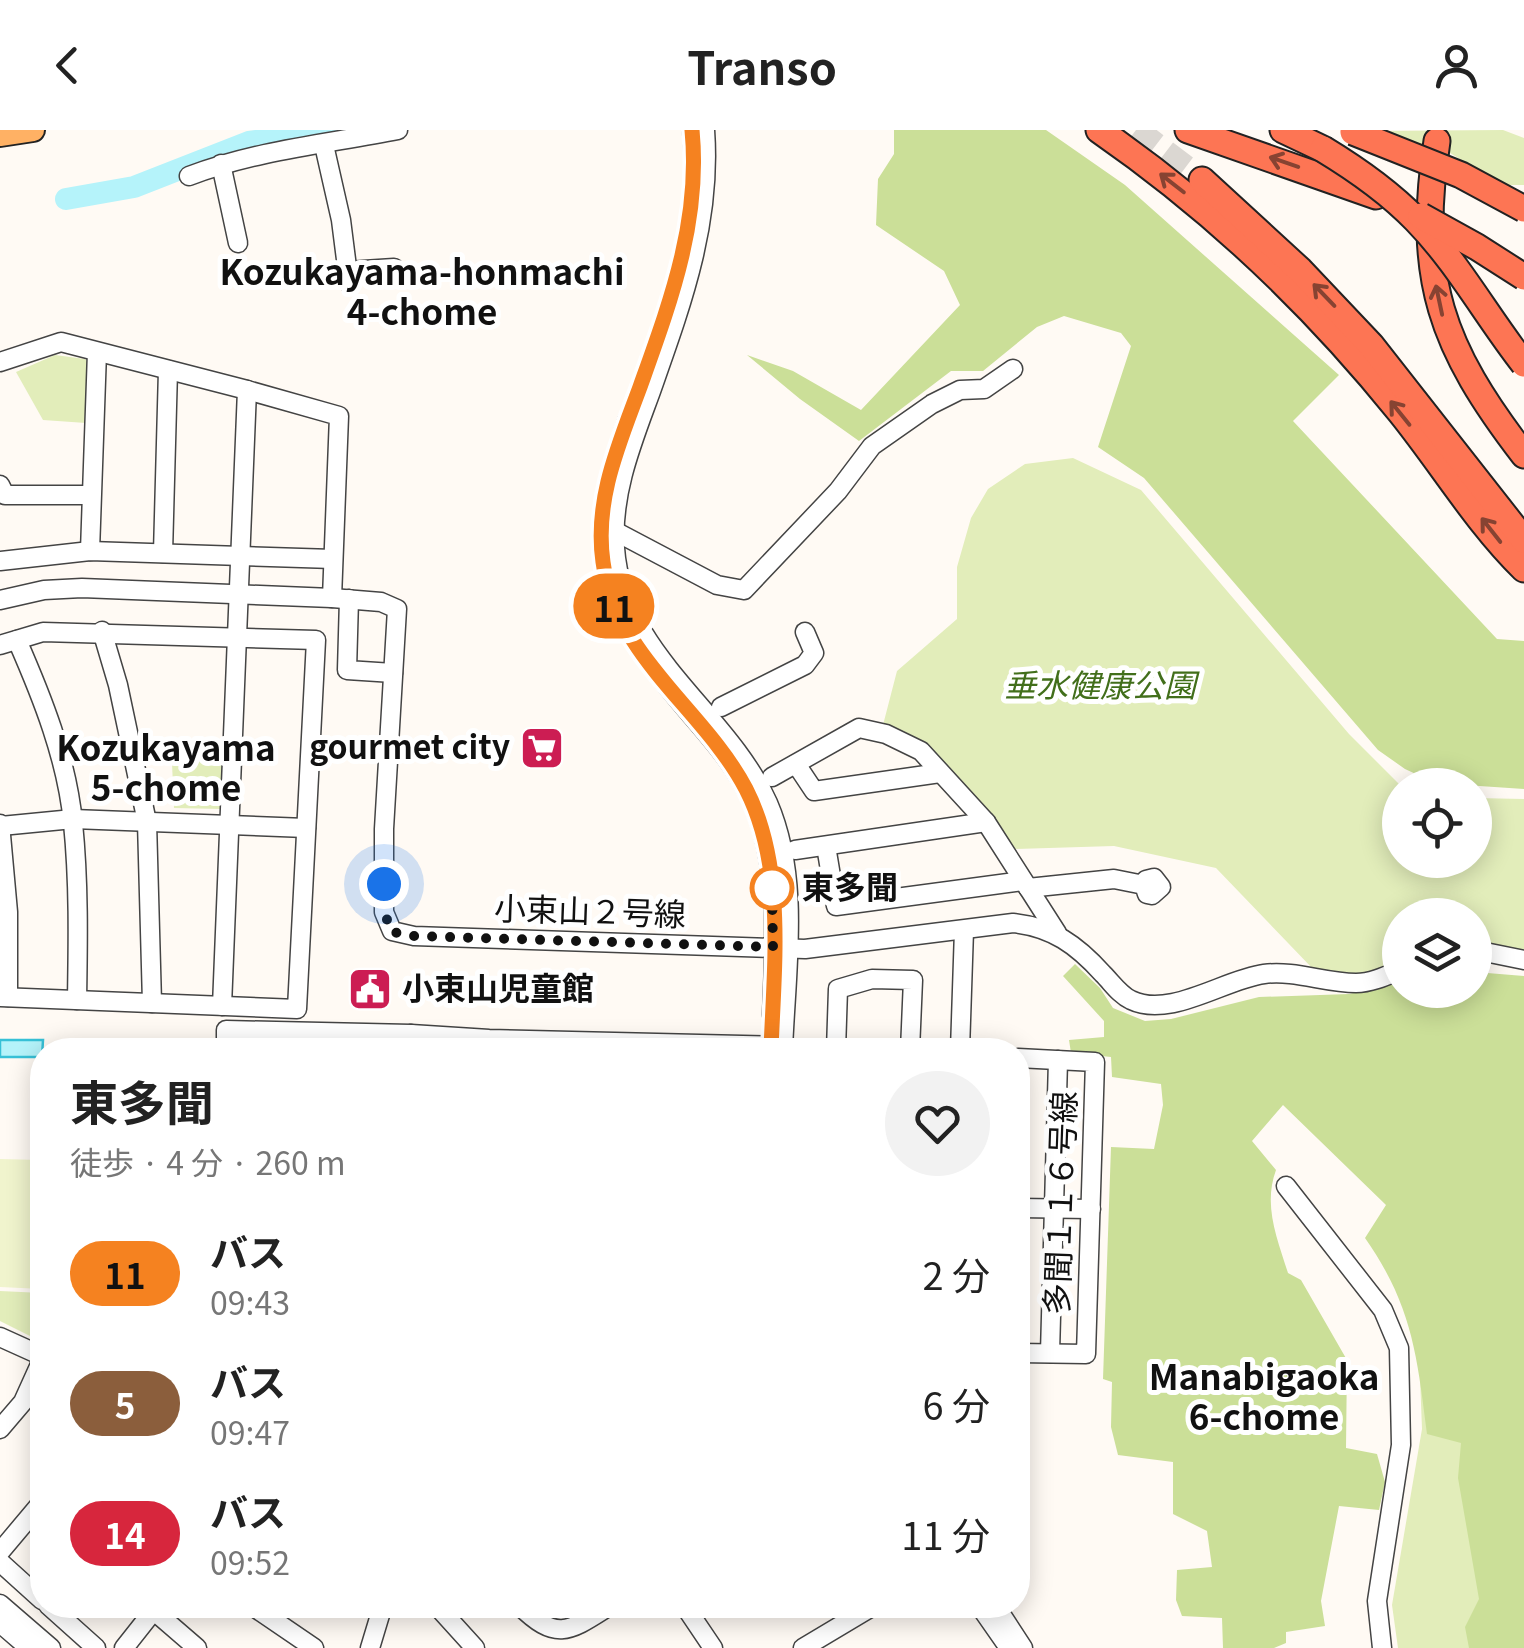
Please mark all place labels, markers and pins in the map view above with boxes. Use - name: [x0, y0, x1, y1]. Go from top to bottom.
- place label: gourmet city: [309, 722, 510, 768]
- supermarket icon: gourmet city: [519, 725, 565, 771]
- place label: 東多聞: [802, 862, 898, 908]
- marker: 東多聞: [751, 867, 793, 909]
- place label: 小束山児童館: [402, 963, 594, 1009]
- public building icon: 小束山児童館: [347, 966, 393, 1012]

